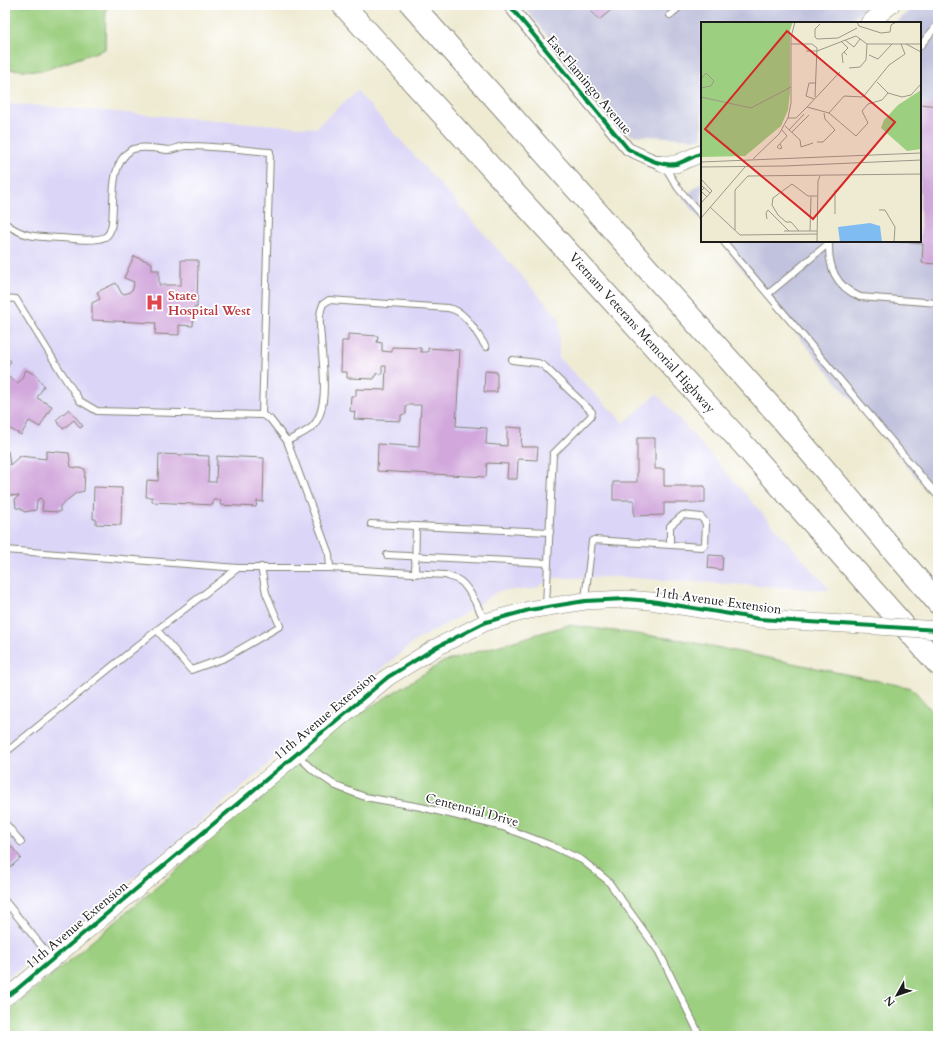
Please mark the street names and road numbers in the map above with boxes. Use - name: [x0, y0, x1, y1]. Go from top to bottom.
- street label: East Flamingo Avenue: [542, 32, 636, 138]
- street label: Vietnam Veterans Memorial Highway: [565, 249, 719, 417]
- street label: 11th Avenue Extension: [653, 583, 783, 619]
- street label: 11th Avenue Extension: [270, 668, 380, 764]
- street label: Centennial Drive: [424, 789, 521, 831]
- street label: 11th Avenue Extension: [22, 877, 132, 973]

